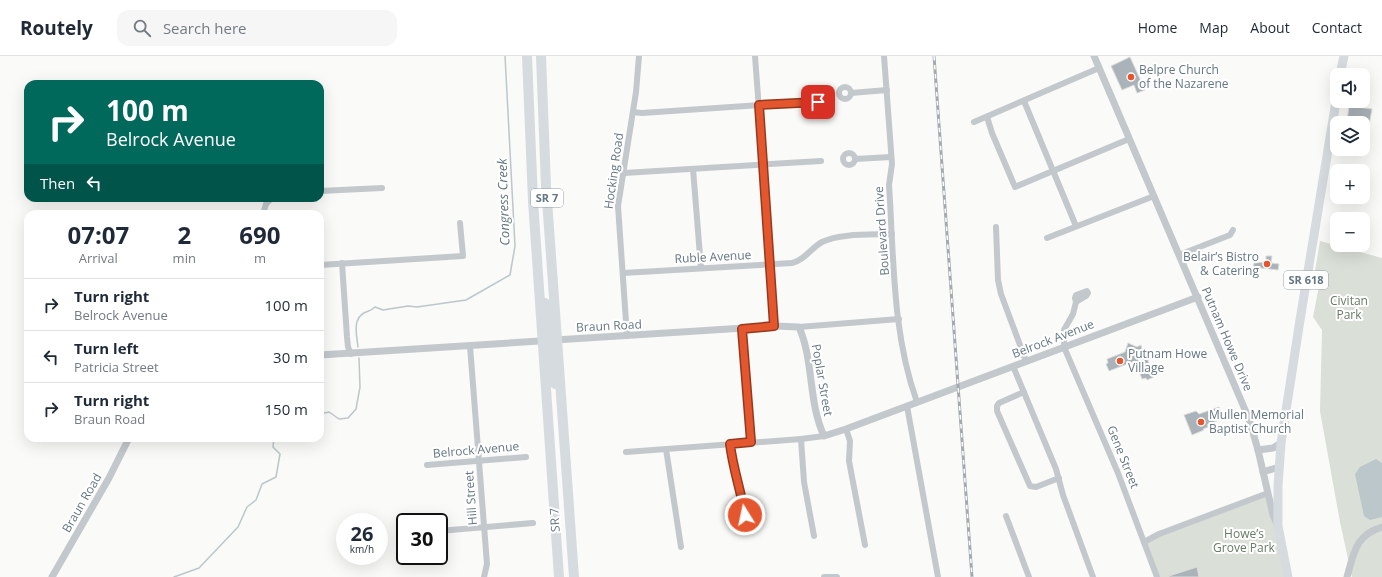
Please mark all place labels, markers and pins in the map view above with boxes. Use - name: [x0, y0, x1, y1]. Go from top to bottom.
- place label: Belpre Church of the Nazarene: [1139, 61, 1229, 92]
- marker: Belpre Church of the Nazarene: [1126, 72, 1136, 82]
- pin: [801, 85, 835, 119]
- place label: Belair’s Bistro & Catering: [1183, 248, 1259, 279]
- marker: Belair’s Bistro & Catering: [1262, 259, 1272, 269]
- place label: Putnam Howe Village: [1128, 345, 1207, 376]
- marker: Putnam Howe Village: [1115, 356, 1125, 366]
- place label: Mullen Memorial Baptist Church: [1209, 406, 1304, 437]
- marker: Mullen Memorial Baptist Church: [1196, 417, 1206, 427]

